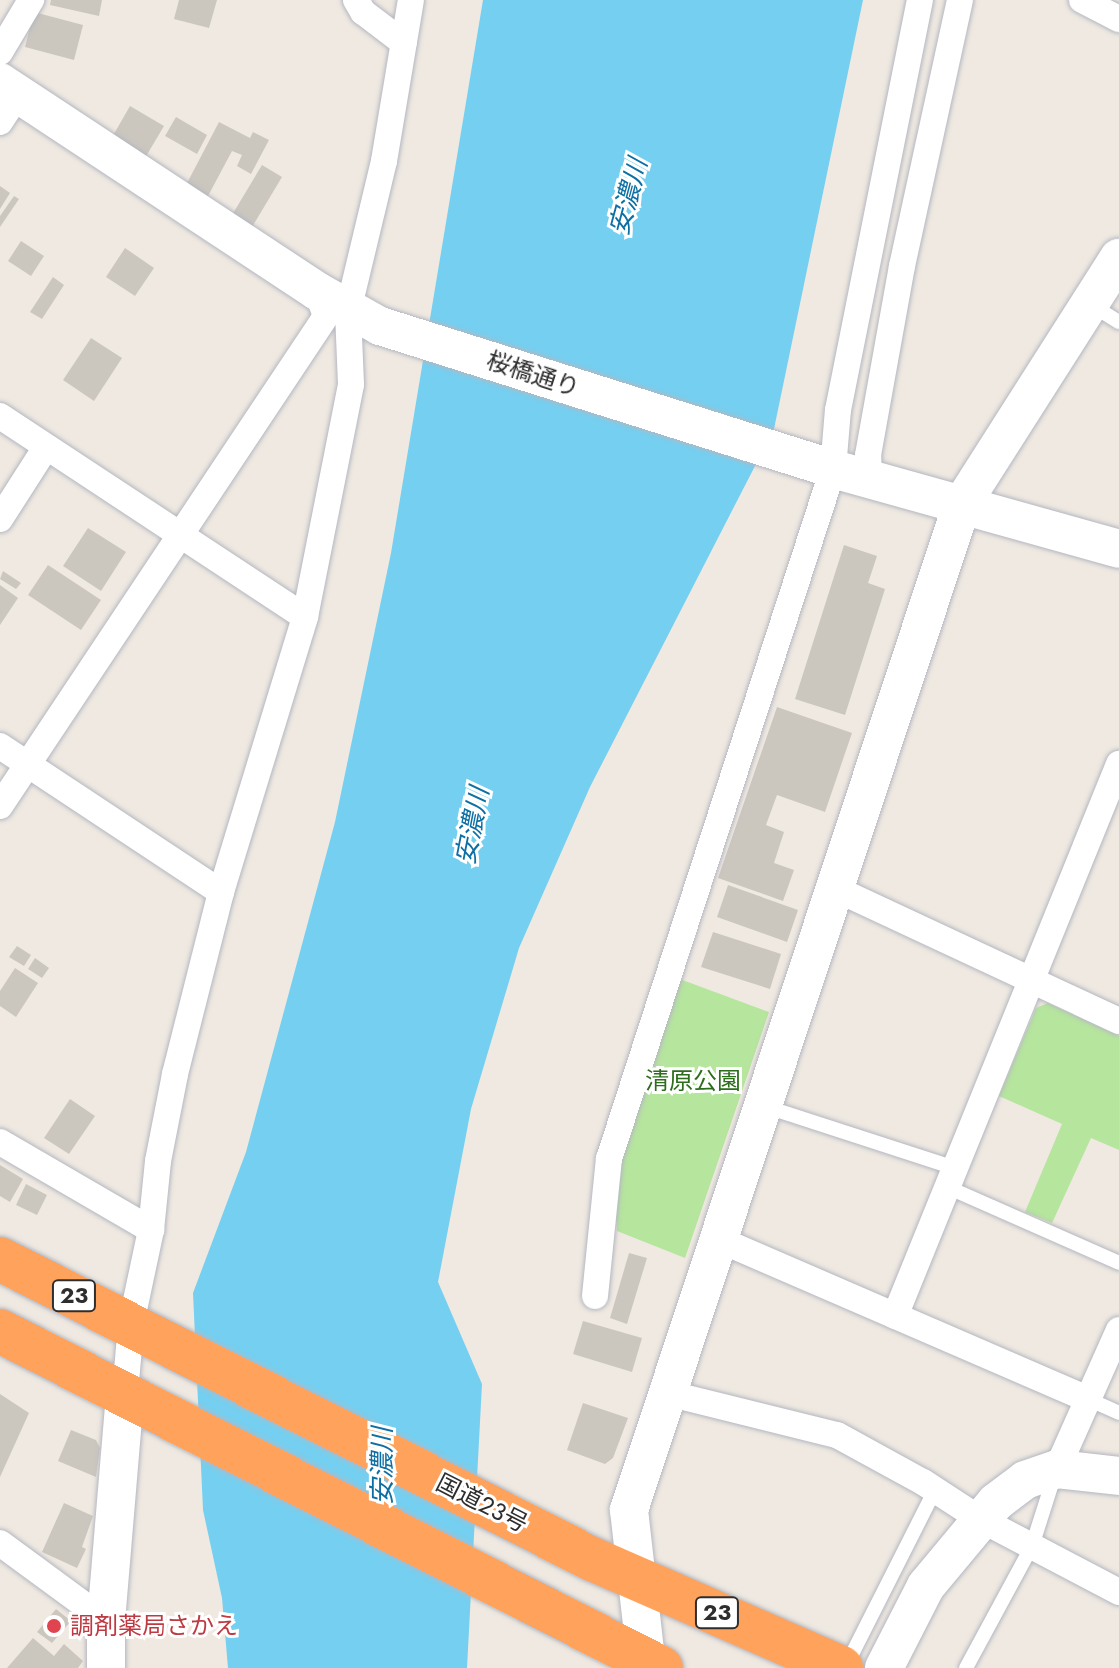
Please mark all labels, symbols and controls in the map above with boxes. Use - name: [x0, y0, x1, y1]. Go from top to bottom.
- water label: 安濃川: [604, 155, 654, 239]
- street label: 桜橋通り: [483, 345, 583, 403]
- water label: 安濃川: [450, 785, 496, 867]
- park label: 清原公園: [645, 1067, 741, 1095]
- road number: 23: [50, 1278, 98, 1314]
- water label: 安濃川: [367, 1427, 399, 1505]
- street label: 国道23号: [431, 1468, 533, 1538]
- road number: 23: [693, 1595, 741, 1631]
- place label: 調剤薬局さかえ: [70, 1612, 238, 1640]
- marker: 調剤薬局さかえ: [45, 1617, 63, 1635]

